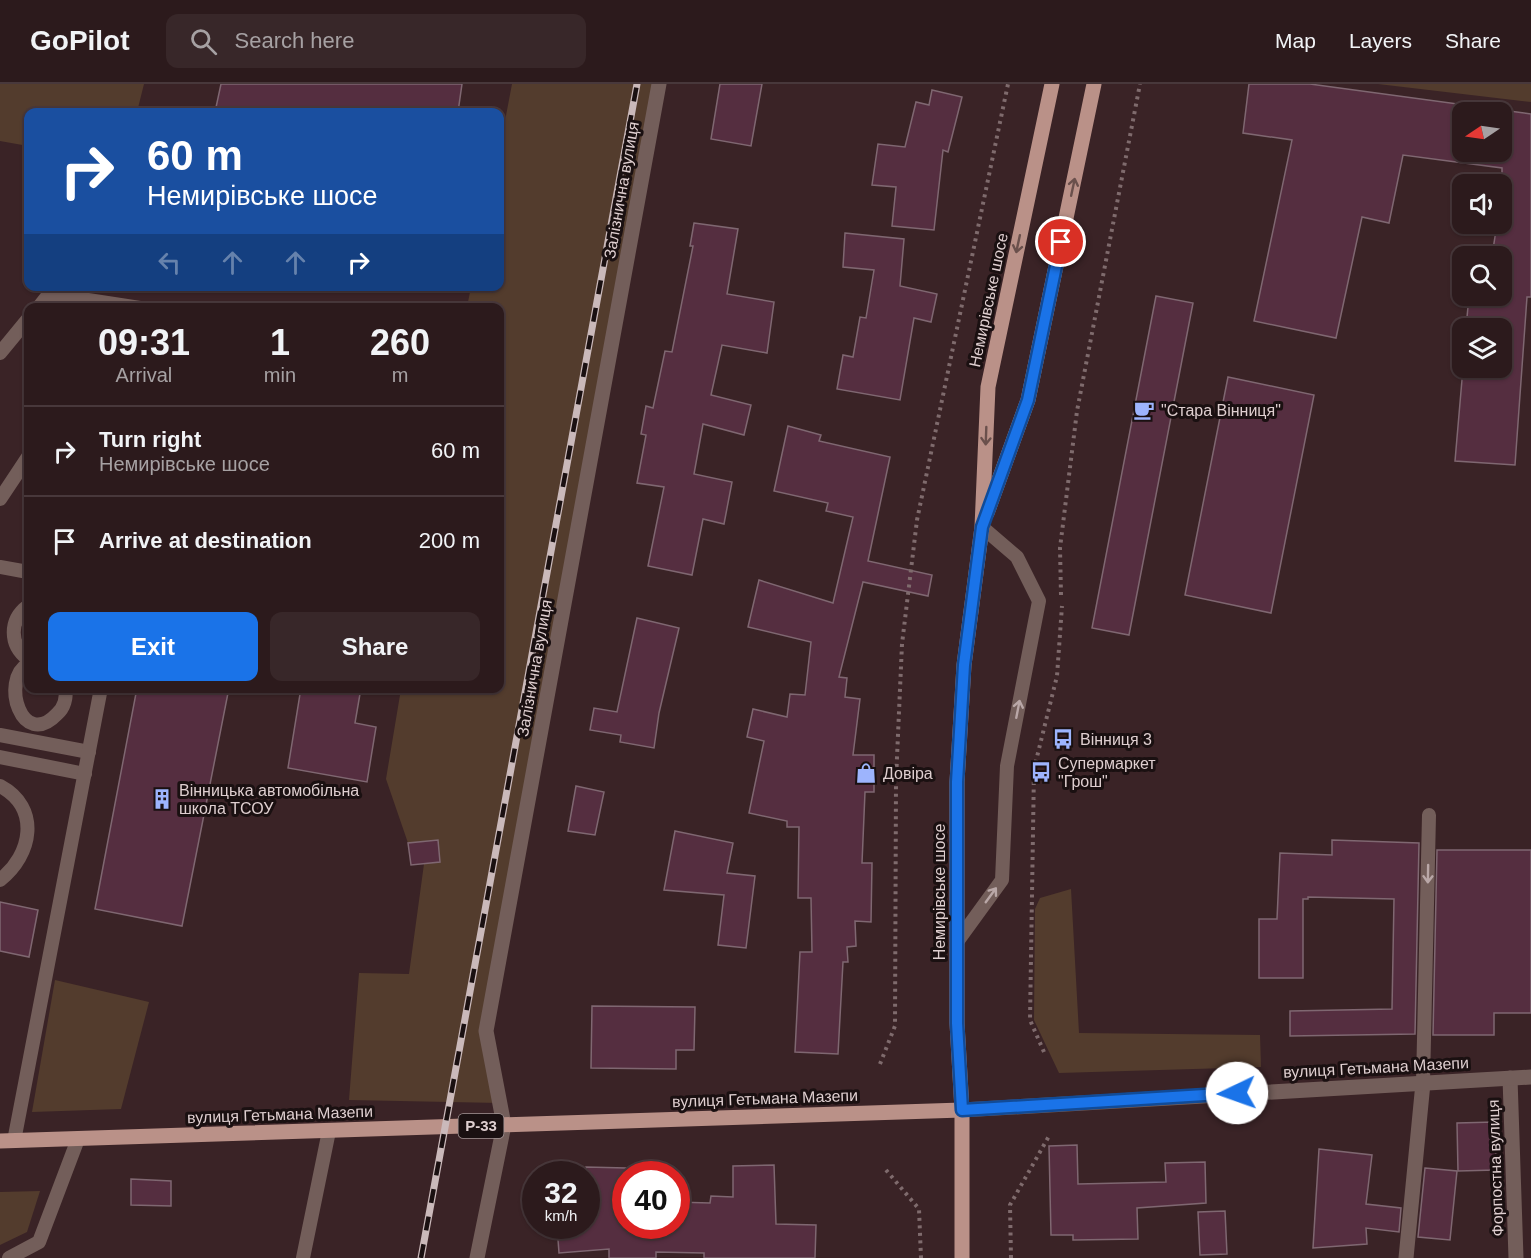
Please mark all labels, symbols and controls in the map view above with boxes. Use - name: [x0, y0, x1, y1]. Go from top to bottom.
- search box: [166, 14, 586, 68]
- text: GoPilot: [30, 25, 130, 56]
- icon: search: [187, 25, 220, 58]
- text: Search here: [235, 28, 354, 53]
- text: Map: [1275, 29, 1316, 52]
- text: Layers: [1349, 29, 1412, 52]
- text: Share: [1445, 29, 1501, 52]
- north arrow: [1452, 102, 1512, 162]
- map controls: [1452, 102, 1512, 378]
- street label: Залізнична вулиця: [601, 120, 642, 260]
- icon: right: [48, 132, 126, 210]
- text: 60 m: [147, 132, 243, 179]
- button: sound: [1452, 174, 1512, 234]
- one-way arrow: [1068, 178, 1079, 197]
- text: Немирівське шосе: [147, 181, 378, 211]
- pin: [1035, 216, 1086, 267]
- icon: arrive: [1044, 225, 1077, 258]
- street label: Немирівське шосе: [966, 231, 1011, 369]
- one-way arrow: [1012, 234, 1023, 253]
- icon: left: [153, 246, 186, 279]
- icon: ahead: [216, 246, 249, 279]
- icon: ahead: [279, 246, 312, 279]
- icon: right: [342, 246, 375, 279]
- button: search: [1452, 246, 1512, 306]
- button: layers: [1452, 318, 1512, 378]
- text: 09:31: [98, 322, 190, 363]
- text: 1: [270, 322, 290, 363]
- text: 260: [370, 322, 430, 363]
- text: Arrival: [116, 364, 172, 386]
- text: min: [264, 364, 296, 386]
- text: m: [392, 364, 408, 386]
- cafe icon: "Стара Вінниця": [1132, 398, 1156, 422]
- place label: "Стара Вінниця": [1161, 402, 1281, 419]
- one-way arrow: [981, 425, 992, 445]
- text: Turn right: [99, 427, 201, 452]
- icon: right: [48, 435, 81, 468]
- text: 60 m: [431, 438, 480, 463]
- text: Немирівське шосе: [99, 453, 270, 475]
- icon: arrive: [48, 525, 81, 558]
- text: Arrive at destination: [99, 528, 312, 553]
- text: 200 m: [419, 528, 480, 553]
- street label: Залізнична вулиця: [514, 598, 555, 738]
- button: Exit: [48, 612, 258, 681]
- button: Share: [270, 612, 480, 681]
- one-way arrow: [1013, 700, 1024, 719]
- bus stop icon: Вінниця 3: [1051, 727, 1075, 751]
- place label: Вінниця 3: [1080, 731, 1152, 748]
- place label: Супермаркет "Грош": [1058, 755, 1156, 790]
- bus stop icon: Супермаркет "Грош": [1029, 760, 1053, 784]
- shop icon: Довіра: [854, 761, 878, 785]
- place label: Довіра: [883, 765, 933, 782]
- place label: Вінницька автомобільна школа ТСОУ: [179, 782, 359, 817]
- building icon: Вінницька автомобільна школа ТСОУ: [150, 787, 174, 811]
- street label: Немирівське шосе: [931, 824, 948, 960]
- one-way arrow: [1422, 863, 1434, 883]
- one-way arrow: [985, 887, 997, 903]
- street label: вулиця Гетьмана Мазепи: [1283, 1054, 1469, 1081]
- position arrow: [1205, 1061, 1269, 1125]
- street label: вулиця Гетьмана Мазепи: [672, 1087, 858, 1110]
- street label: Форпостна вулиця: [1485, 1099, 1506, 1237]
- street label: вулиця Гетьмана Мазепи: [187, 1103, 373, 1126]
- road number: Р-33: [458, 1114, 504, 1138]
- speed limit sign: 40: [612, 1161, 690, 1239]
- text: 32: [544, 1176, 578, 1209]
- text: km/h: [545, 1207, 577, 1224]

